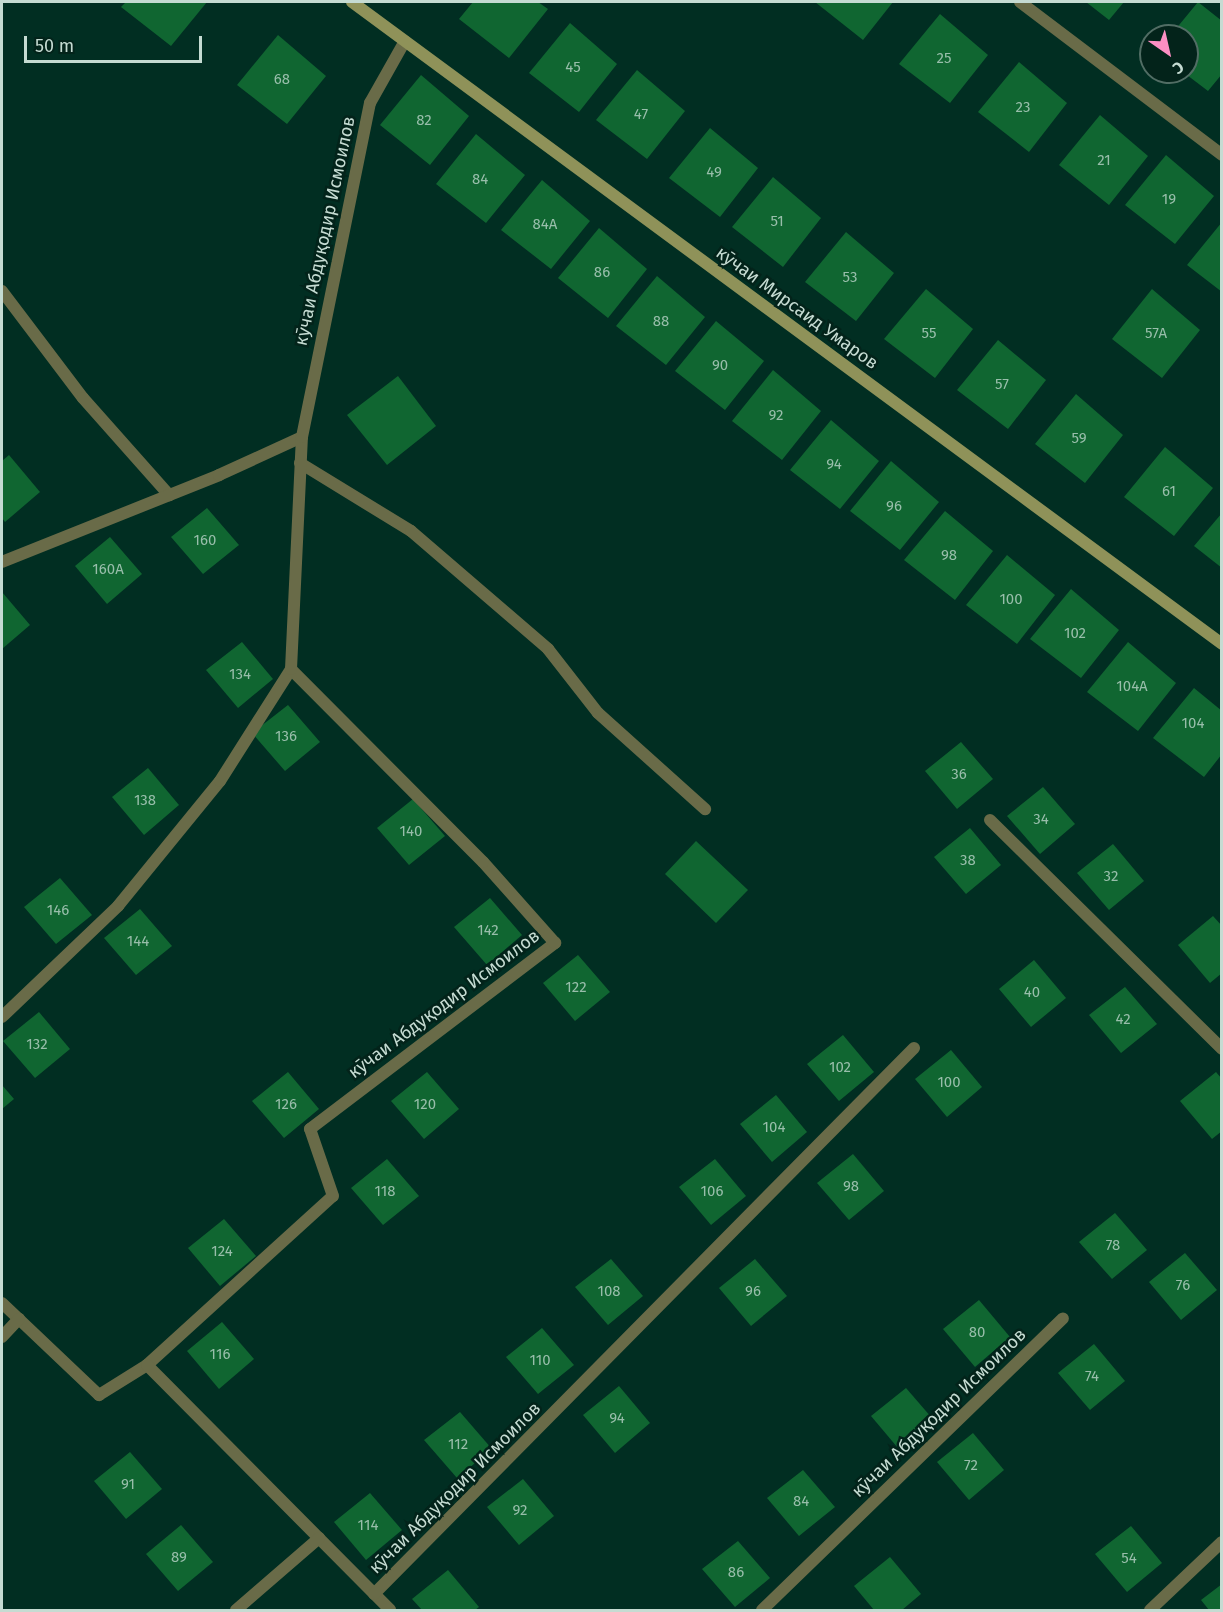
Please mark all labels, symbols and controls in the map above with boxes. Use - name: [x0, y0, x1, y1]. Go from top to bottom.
- scale bar: [27, 24, 206, 62]
- north arrow: [1139, 24, 1199, 84]
- text: 50 m: [35, 35, 74, 57]
- house number: 25: [937, 50, 951, 68]
- text: С: [1169, 57, 1187, 78]
- house number: 45: [565, 59, 581, 77]
- house number: 68: [274, 71, 290, 89]
- house number: 23: [1016, 99, 1030, 117]
- house number: 47: [634, 106, 648, 124]
- house number: 82: [416, 112, 432, 130]
- street label: кӯчаи Абдуқодир Исмоилов: [290, 114, 360, 348]
- house number: 21: [1097, 152, 1111, 170]
- house number: 49: [706, 164, 722, 182]
- house number: 84: [472, 171, 488, 189]
- house number: 19: [1162, 191, 1176, 209]
- house number: 51: [770, 213, 784, 231]
- house number: 84А: [533, 216, 557, 234]
- street label: кӯчаи Мирсаид Умаров: [712, 242, 882, 374]
- house number: 86: [594, 264, 610, 282]
- house number: 53: [843, 269, 857, 287]
- house number: 88: [653, 313, 669, 331]
- house number: 55: [922, 325, 936, 343]
- house number: 57А: [1145, 325, 1167, 343]
- house number: 90: [712, 357, 728, 375]
- house number: 57: [995, 376, 1009, 394]
- house number: 92: [769, 407, 783, 425]
- house number: 59: [1071, 430, 1087, 448]
- house number: 94: [826, 456, 842, 474]
- house number: 61: [1162, 483, 1176, 501]
- house number: 96: [886, 498, 902, 516]
- house number: 160: [194, 532, 216, 550]
- house number: 98: [941, 547, 957, 565]
- house number: 160А: [92, 561, 124, 579]
- house number: 100: [999, 591, 1023, 609]
- house number: 102: [1064, 625, 1086, 643]
- house number: 134: [229, 666, 251, 684]
- house number: 104А: [1116, 678, 1148, 696]
- house number: 104: [1182, 715, 1204, 733]
- house number: 136: [275, 728, 297, 746]
- house number: 36: [951, 766, 967, 784]
- house number: 138: [134, 792, 156, 810]
- house number: 34: [1033, 811, 1049, 829]
- house number: 140: [400, 823, 422, 841]
- house number: 38: [960, 852, 976, 870]
- house number: 32: [1104, 868, 1118, 886]
- house number: 146: [47, 902, 69, 920]
- house number: 142: [477, 922, 499, 940]
- street label: кӯчаи Абдуқодир Исмоилов: [344, 925, 544, 1083]
- house number: 144: [127, 933, 149, 951]
- house number: 122: [565, 979, 587, 997]
- house number: 40: [1024, 984, 1040, 1002]
- house number: 42: [1115, 1011, 1131, 1029]
- house number: 132: [26, 1036, 48, 1054]
- house number: 102: [829, 1059, 851, 1077]
- house number: 100: [937, 1074, 961, 1092]
- house number: 126: [275, 1096, 297, 1114]
- house number: 120: [414, 1096, 436, 1114]
- house number: 104: [763, 1119, 785, 1137]
- house number: 98: [843, 1178, 859, 1196]
- house number: 118: [374, 1183, 396, 1201]
- house number: 106: [701, 1183, 723, 1201]
- house number: 78: [1106, 1237, 1120, 1255]
- house number: 124: [211, 1243, 233, 1261]
- house number: 76: [1176, 1277, 1190, 1295]
- house number: 108: [597, 1283, 621, 1301]
- house number: 96: [745, 1283, 761, 1301]
- street label: кӯчаи Абдуқодир Исмоилов: [847, 1324, 1031, 1502]
- house number: 80: [969, 1324, 985, 1342]
- house number: 116: [210, 1346, 230, 1364]
- house number: 110: [529, 1352, 551, 1370]
- house number: 74: [1085, 1368, 1099, 1386]
- street label: кӯчаи Абдуқодир Исмоилов: [365, 1398, 545, 1578]
- house number: 94: [609, 1410, 625, 1428]
- house number: 112: [448, 1436, 468, 1454]
- house number: 72: [964, 1457, 978, 1475]
- house number: 91: [121, 1476, 135, 1494]
- house number: 84: [793, 1493, 809, 1511]
- house number: 92: [513, 1502, 527, 1520]
- house number: 114: [358, 1517, 378, 1535]
- house number: 89: [171, 1549, 187, 1567]
- house number: 54: [1121, 1550, 1137, 1568]
- house number: 86: [728, 1564, 744, 1582]

